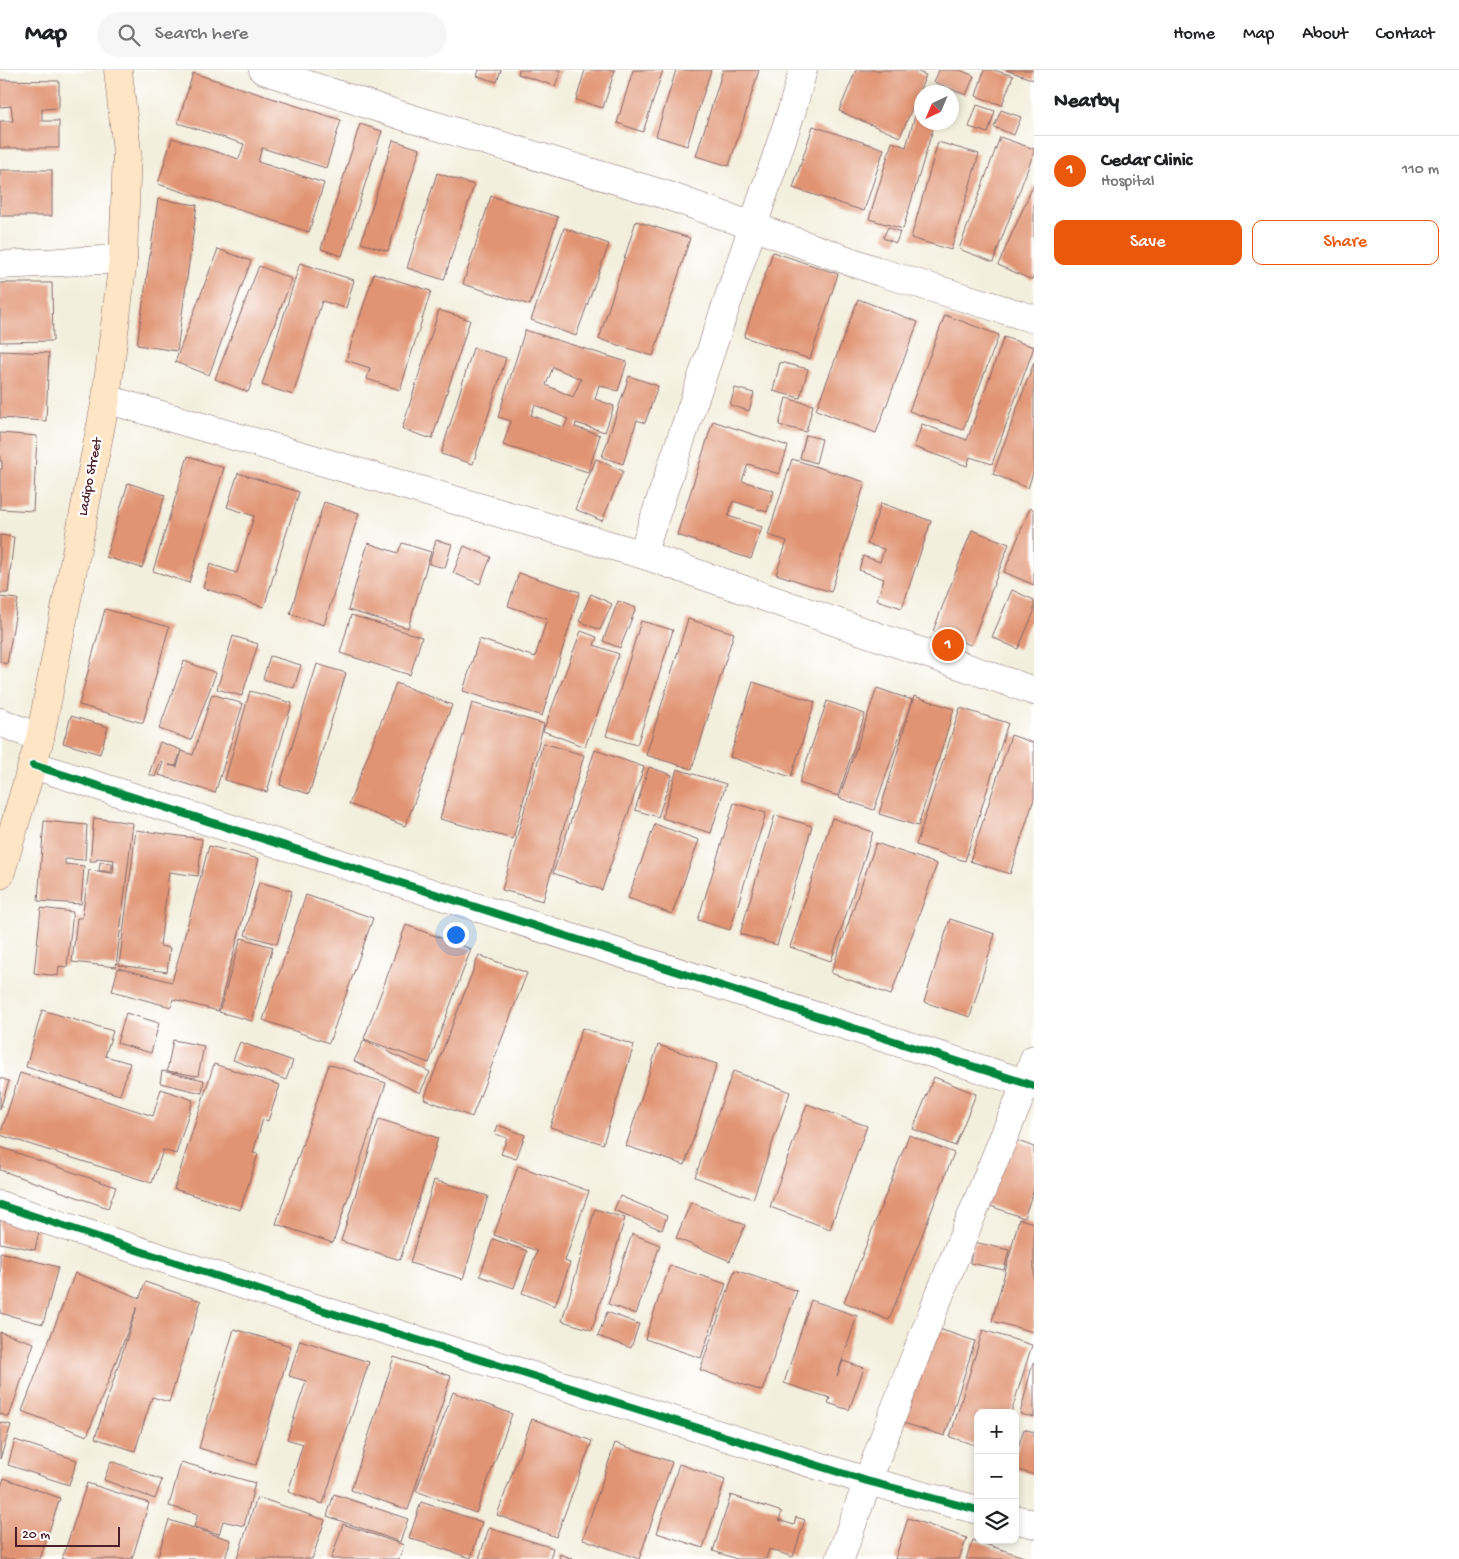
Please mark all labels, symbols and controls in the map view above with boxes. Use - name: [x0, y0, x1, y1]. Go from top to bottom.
- search box: [97, 12, 447, 57]
- text: Map: [25, 20, 67, 49]
- icon: search: [115, 21, 143, 49]
- text: Search here: [155, 23, 248, 46]
- text: Home: [1173, 24, 1215, 45]
- text: Map: [1243, 24, 1274, 45]
- text: About: [1302, 24, 1348, 45]
- text: Contact: [1376, 24, 1434, 45]
- north arrow: [914, 85, 959, 130]
- text: Nearby: [1054, 90, 1119, 115]
- text: Cedar Clinic: [1101, 150, 1192, 173]
- text: 1: [1067, 161, 1073, 180]
- text: 110 m: [1402, 161, 1439, 180]
- text: Hospital: [1101, 173, 1155, 192]
- button: Save: [1054, 220, 1242, 265]
- button: Share: [1252, 220, 1439, 265]
- street label: Ladipo Street: [75, 435, 107, 517]
- pin: 1: [932, 626, 964, 664]
- your location: [443, 922, 469, 948]
- map controls: [974, 1409, 1019, 1544]
- button: +: [974, 1409, 1019, 1454]
- button: −: [974, 1454, 1019, 1499]
- button: layers: [974, 1499, 1019, 1544]
- scale bar: [15, 1524, 120, 1547]
- text: 20 m: [22, 1527, 50, 1544]

